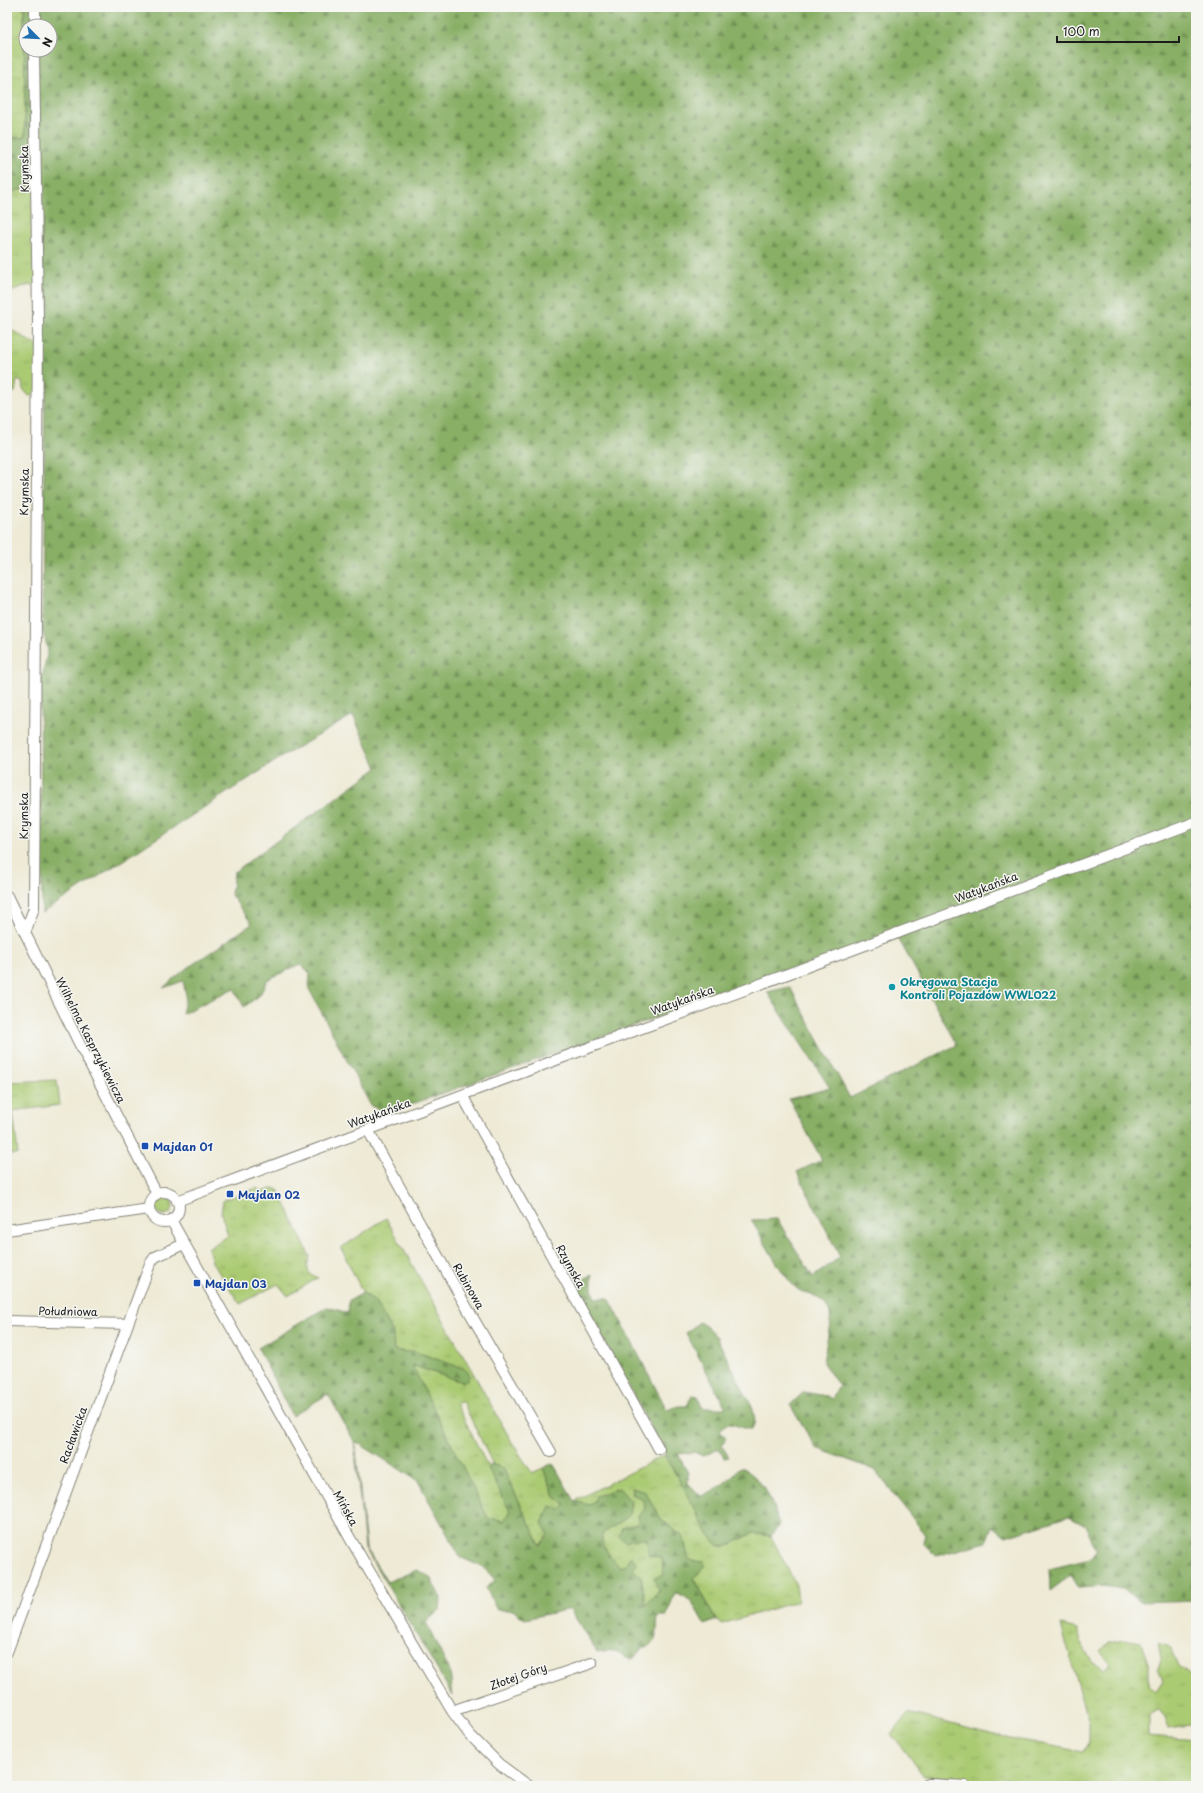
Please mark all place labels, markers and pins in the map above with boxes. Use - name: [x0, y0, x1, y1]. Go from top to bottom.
- place label: Okręgowa Stacja Kontroli Pojazdów WWL022: [900, 973, 1056, 1003]
- marker: Okręgowa Stacja Kontroli Pojazdów WWL022: [887, 982, 897, 992]
- place label: Majdan 01: [153, 1138, 213, 1155]
- marker: Majdan 01: [140, 1141, 150, 1151]
- place label: Majdan 02: [238, 1186, 300, 1203]
- marker: Majdan 02: [225, 1189, 235, 1199]
- place label: Majdan 03: [205, 1275, 267, 1292]
- marker: Majdan 03: [192, 1278, 202, 1288]

